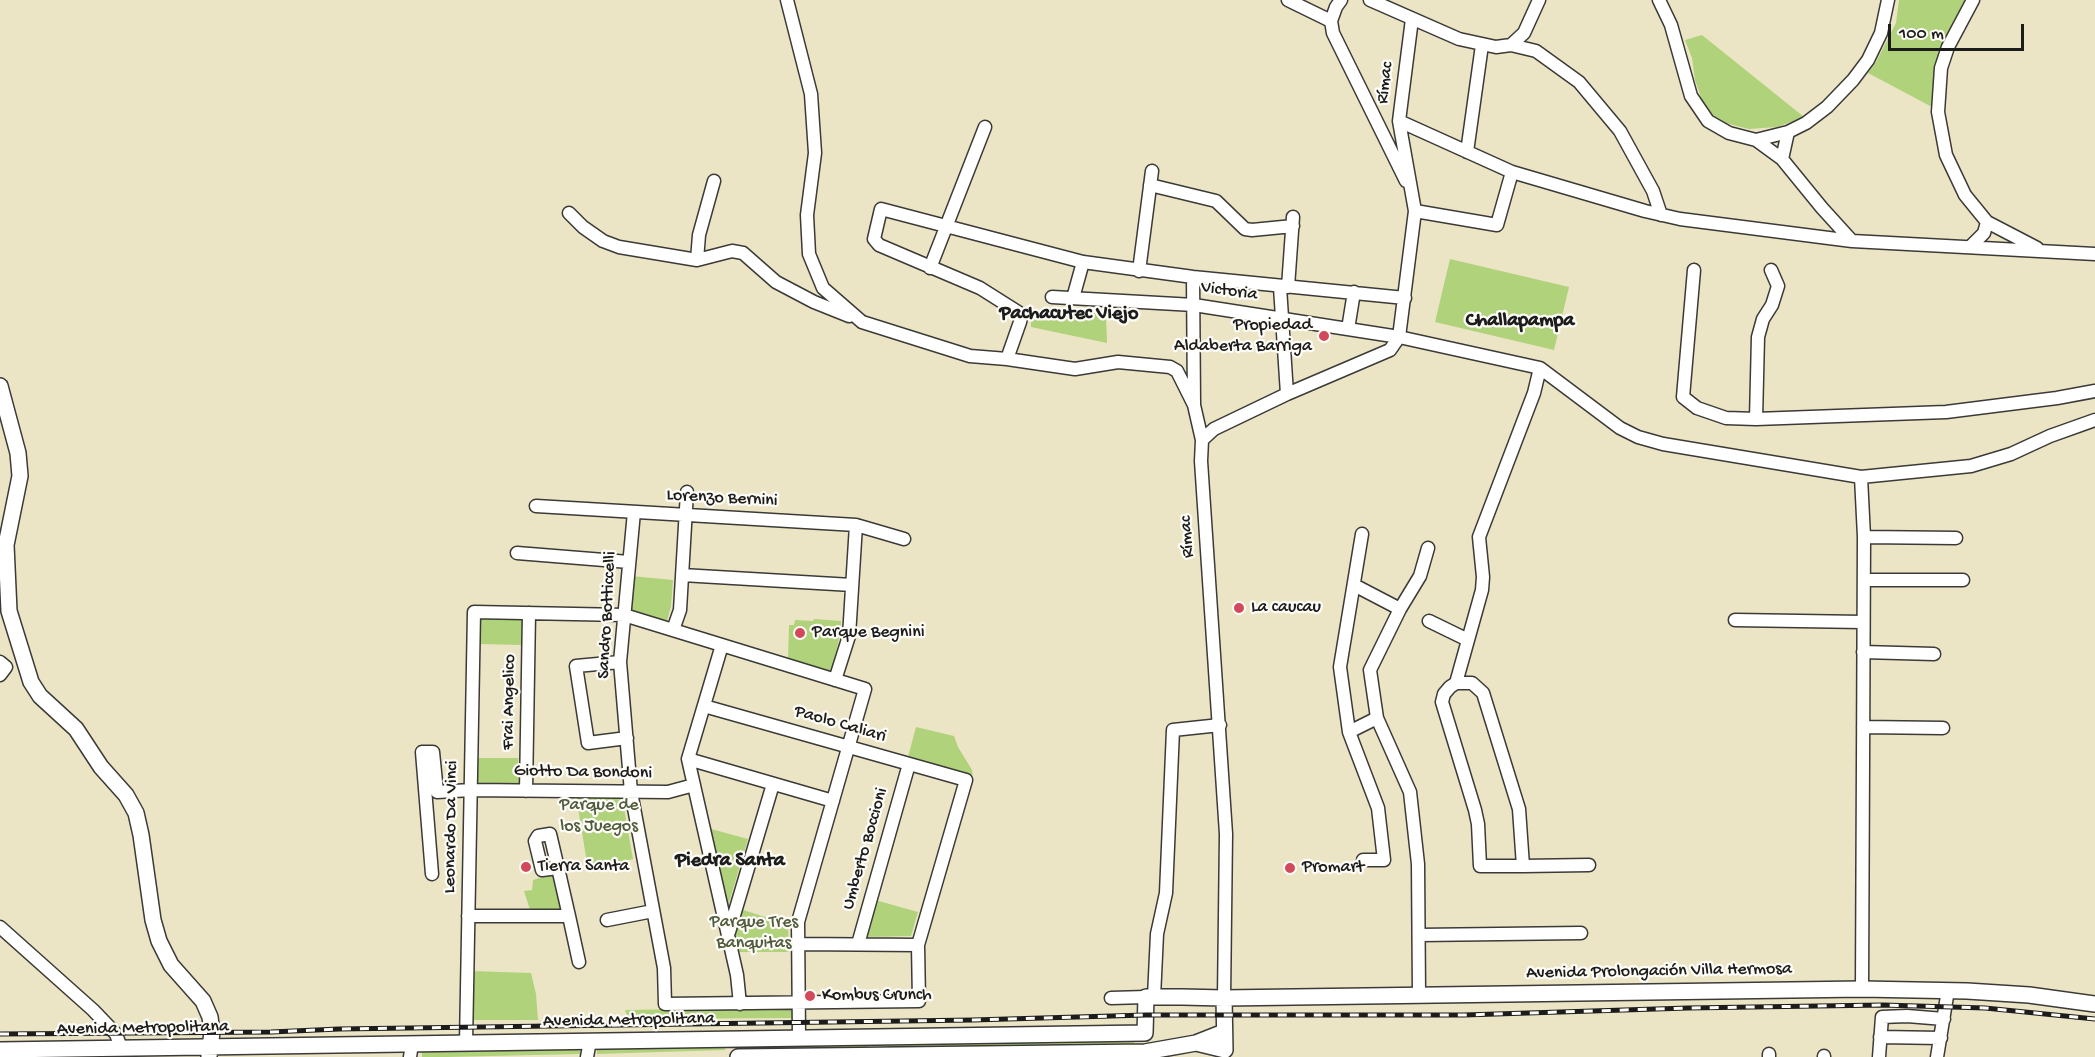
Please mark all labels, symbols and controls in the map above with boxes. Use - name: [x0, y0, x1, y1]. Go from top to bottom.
- scale bar: [1891, 12, 2028, 50]
- text: 100 m: [1899, 24, 1944, 45]
- street label: Rímac: [1373, 61, 1399, 105]
- street label: Victoria: [1199, 277, 1259, 307]
- district label: Pachacutec Viejo: [1000, 303, 1138, 327]
- district label: Challapampa: [1466, 310, 1574, 334]
- place label: Propiedad Aldaberta Barriga: [1174, 315, 1312, 358]
- marker: Propiedad Aldaberta Barriga: [1317, 329, 1331, 343]
- street label: Lorenzo Bernini: [666, 485, 778, 513]
- street label: Rímac: [1176, 515, 1200, 559]
- street label: Sandro Botticcelli: [594, 551, 622, 679]
- place label: La caucau: [1251, 597, 1321, 619]
- marker: La caucau: [1232, 601, 1246, 615]
- place label: Parque Begnini: [812, 622, 925, 644]
- marker: Parque Begnini: [793, 626, 807, 640]
- street label: Frai Angelico: [498, 654, 522, 750]
- street label: Paolo Caliari: [791, 702, 889, 748]
- street label: Leonardo Da Vinci: [440, 760, 464, 894]
- street label: Giotto Da Bondoni: [514, 761, 652, 785]
- street label: Umberto Boccioni: [838, 786, 894, 912]
- park label: Parque de los Juegos: [560, 795, 638, 838]
- district label: Piedra Santa: [675, 850, 785, 874]
- place label: Tierra Santa: [538, 856, 629, 878]
- place label: Promart: [1302, 857, 1364, 879]
- marker: Tierra Santa: [519, 860, 533, 874]
- marker: Promart: [1283, 861, 1297, 875]
- park label: Parque Tres Banquitas: [710, 912, 798, 954]
- street label: Avenida Prolongación Villa Hermosa: [1526, 959, 1792, 985]
- place label: Kombus Crunch: [822, 985, 932, 1007]
- marker: Kombus Crunch: [803, 989, 817, 1003]
- street label: Avenida Metropolitana: [543, 1009, 715, 1033]
- street label: Avenida Metropolitana: [57, 1017, 229, 1041]

